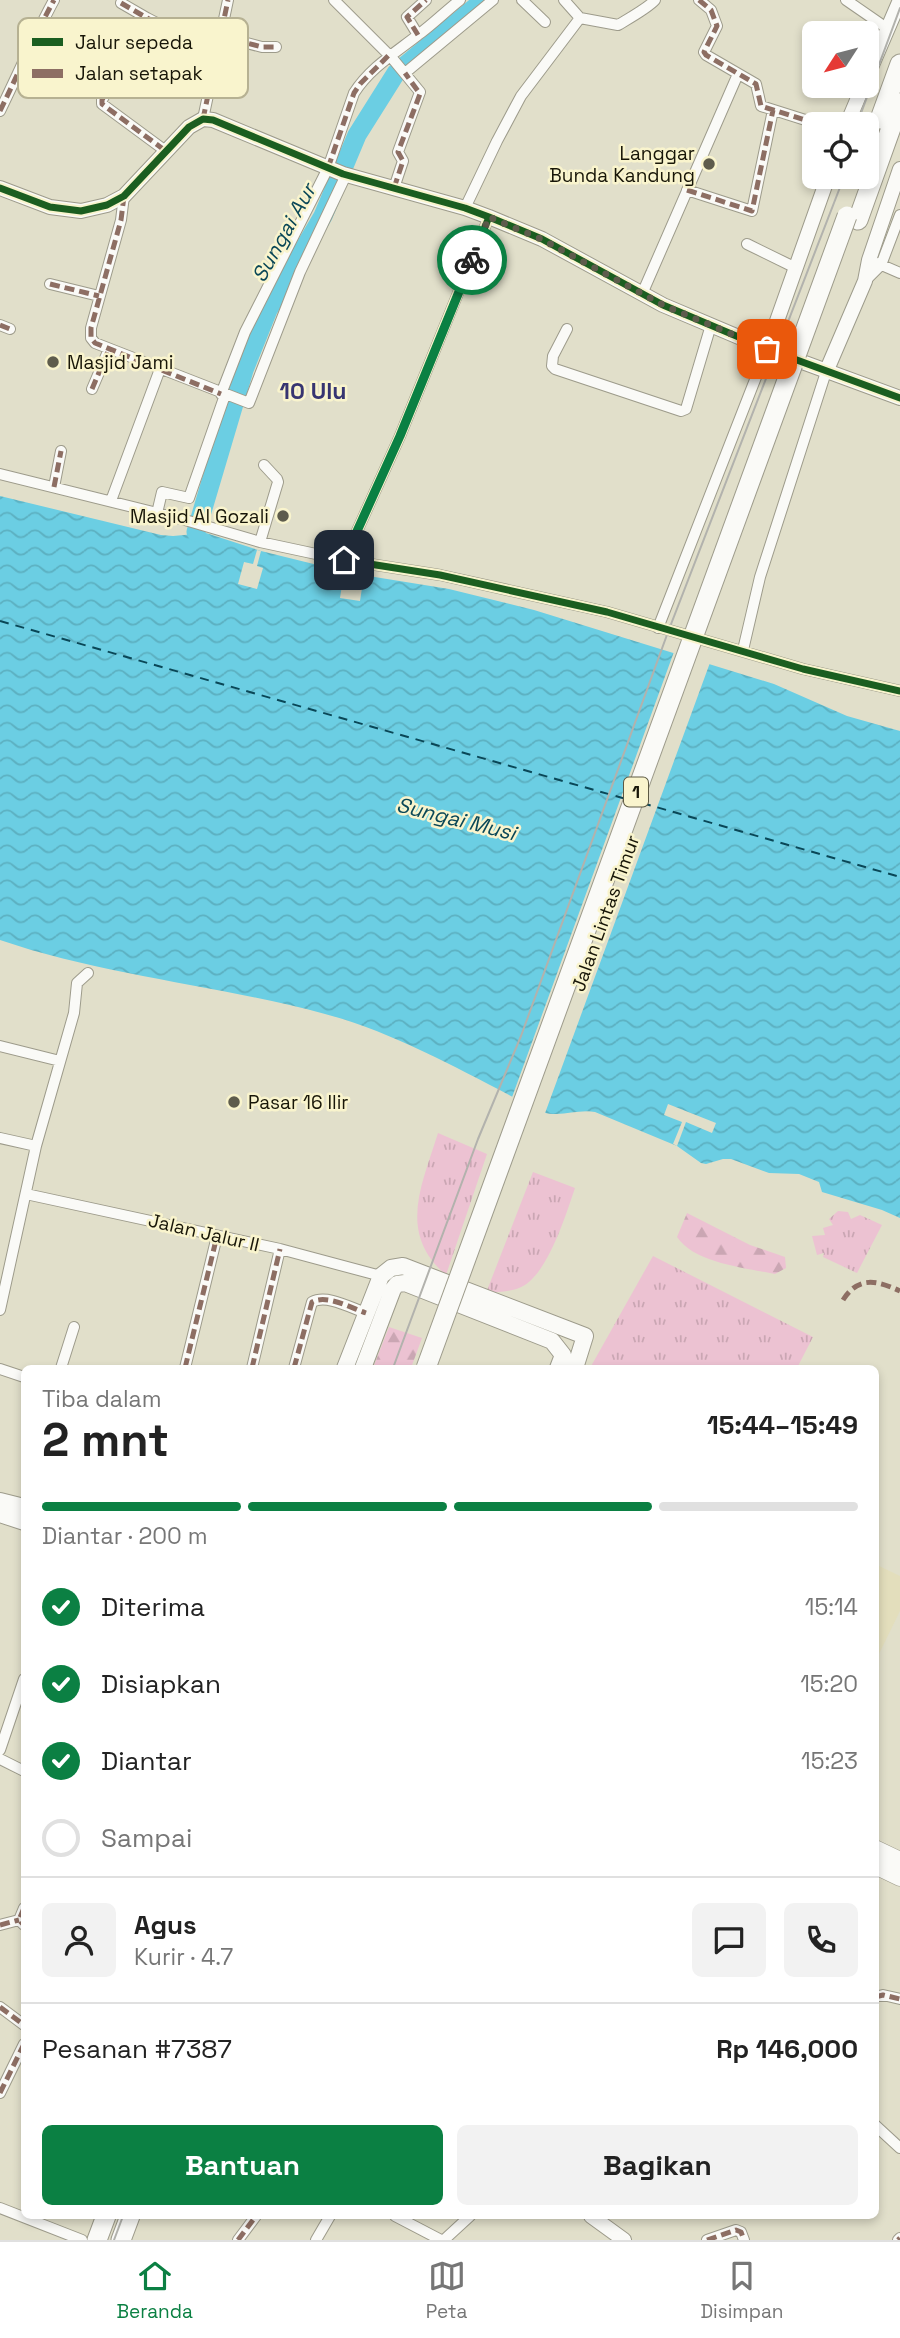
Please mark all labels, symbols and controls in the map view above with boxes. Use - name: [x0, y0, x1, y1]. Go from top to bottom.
- legend: [18, 18, 248, 98]
- north arrow: [802, 21, 878, 98]
- map controls: [802, 21, 879, 189]
- text: Jalur sepeda: [75, 30, 193, 55]
- text: Jalan setapak: [75, 61, 203, 86]
- button: locate: [802, 112, 879, 189]
- place label: Langgar Bunda Kandung: [549, 141, 695, 188]
- marker: Langgar Bunda Kandung: [701, 156, 717, 172]
- water label: Sungai Aur: [245, 177, 323, 287]
- courier: [437, 225, 507, 295]
- icon: bike: [453, 241, 491, 279]
- pin: [737, 319, 797, 379]
- icon: bag: [748, 330, 786, 368]
- place label: Masjid Jami: [67, 350, 174, 375]
- marker: Masjid Jami: [45, 354, 61, 370]
- district label: 10 Ulu: [280, 376, 346, 406]
- place label: Masjid Al Gozali: [130, 504, 269, 529]
- marker: Masjid Al Gozali: [275, 508, 291, 524]
- pin: [314, 530, 374, 590]
- icon: home: [325, 541, 363, 579]
- road number: 1: [624, 778, 648, 806]
- water label: Sungai Musi: [394, 791, 521, 847]
- street label: Jalan Lintas Timur: [566, 831, 645, 995]
- place label: Pasar 16 Ilir: [248, 1090, 349, 1115]
- marker: Pasar 16 Ilir: [226, 1094, 242, 1110]
- street label: Jalan Jalur II: [146, 1208, 262, 1257]
- text: Tiba dalam: [42, 1384, 162, 1414]
- text: 15:44–15:49: [707, 1408, 858, 1442]
- text: 2 mnt: [42, 1411, 169, 1469]
- text: Diantar · 200 m: [42, 1521, 207, 1551]
- icon: check: [42, 1588, 80, 1626]
- text: Diterima: [101, 1590, 205, 1624]
- text: 15:14: [805, 1592, 858, 1622]
- icon: check: [42, 1665, 80, 1703]
- text: Disiapkan: [101, 1667, 221, 1701]
- text: 15:20: [800, 1669, 858, 1699]
- icon: check: [42, 1742, 80, 1780]
- text: Diantar: [101, 1744, 192, 1778]
- text: 15:23: [801, 1746, 858, 1776]
- text: Sampai: [101, 1821, 192, 1855]
- button: person: [42, 1903, 116, 1977]
- button: chat: [692, 1903, 766, 1977]
- button: phone: [784, 1903, 858, 1977]
- text: Agus: [134, 1908, 197, 1942]
- text: Kurir · 4.7: [134, 1942, 233, 1972]
- text: Pesanan #7387: [42, 2032, 232, 2066]
- text: Rp 146,000: [716, 2032, 858, 2066]
- button: Bantuan: [42, 2125, 443, 2205]
- button: Bagikan: [457, 2125, 858, 2205]
- tab: Beranda: [116, 2257, 193, 2324]
- tab: Peta: [426, 2257, 467, 2324]
- tab: Disimpan: [700, 2257, 784, 2324]

